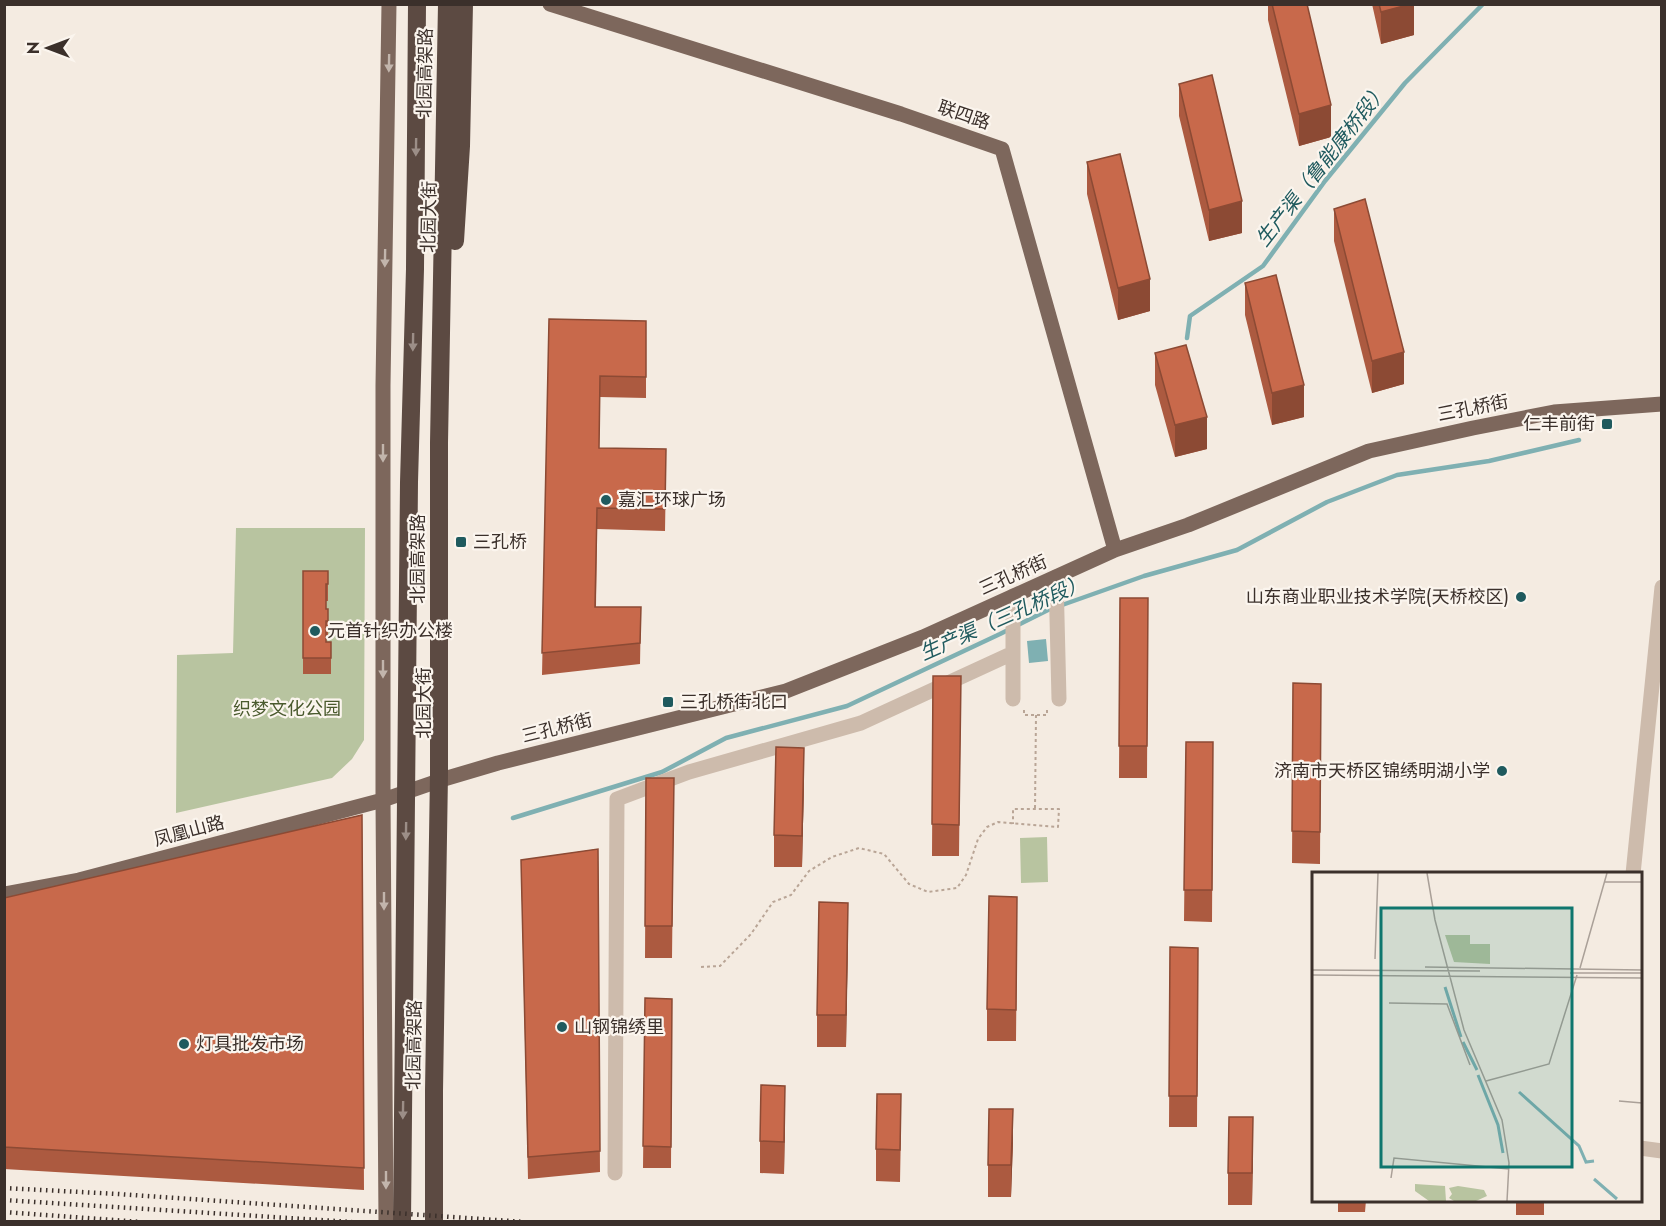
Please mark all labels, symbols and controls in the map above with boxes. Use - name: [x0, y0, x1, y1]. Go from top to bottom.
- north arrow: [18, 18, 78, 78]
- street label: 北园高架路: [411, 28, 439, 118]
- text: N: [22, 42, 45, 54]
- one-way arrow: [384, 53, 393, 72]
- water label: 生产渠（鲁能康桥段）: [1249, 77, 1395, 253]
- street label: 联四路: [934, 94, 994, 136]
- one-way arrow: [411, 137, 421, 156]
- street label: 北园大街: [415, 181, 443, 253]
- one-way arrow: [381, 248, 390, 267]
- one-way arrow: [408, 332, 418, 351]
- street label: 三孔桥街: [1435, 388, 1511, 428]
- place label: 仁丰前街: [1523, 411, 1595, 437]
- marker: 仁丰前街: [1600, 417, 1614, 431]
- one-way arrow: [378, 443, 388, 462]
- place label: 嘉汇环球广场: [618, 487, 726, 513]
- marker: 嘉汇环球广场: [599, 493, 613, 507]
- street label: 北园高架路: [405, 514, 431, 604]
- place label: 三孔桥: [473, 529, 527, 555]
- marker: 三孔桥: [454, 535, 468, 549]
- street label: 三孔桥街: [975, 548, 1051, 602]
- water label: 生产渠（三孔桥段）: [915, 568, 1091, 668]
- place label: 山东商业职业技术学院(天桥校区): [1246, 584, 1509, 610]
- marker: 山东商业职业技术学院(天桥校区): [1514, 590, 1528, 604]
- place label: 元首针织办公楼: [327, 618, 453, 644]
- marker: 元首针织办公楼: [308, 624, 322, 638]
- one-way arrow: [378, 659, 388, 678]
- street label: 北园大街: [411, 667, 437, 739]
- place label: 三孔桥街北口: [680, 689, 788, 715]
- marker: 三孔桥街北口: [661, 695, 675, 709]
- park label: 织梦文化公园: [233, 696, 341, 722]
- street label: 三孔桥街: [519, 707, 595, 749]
- place label: 济南市天桥区锦绣明湖小学: [1274, 758, 1490, 784]
- marker: 济南市天桥区锦绣明湖小学: [1495, 764, 1509, 778]
- street label: 凤凰山路: [151, 809, 227, 853]
- one-way arrow: [401, 821, 411, 840]
- inset map: [1312, 872, 1642, 1202]
- one-way arrow: [379, 891, 389, 910]
- street label: 北园高架路: [400, 1000, 428, 1090]
- place label: 山钢锦绣里: [574, 1014, 664, 1040]
- marker: 山钢锦绣里: [555, 1020, 569, 1034]
- place label: 灯具批发市场: [196, 1031, 304, 1057]
- marker: 灯具批发市场: [177, 1037, 191, 1051]
- one-way arrow: [398, 1100, 408, 1119]
- one-way arrow: [381, 1170, 391, 1189]

